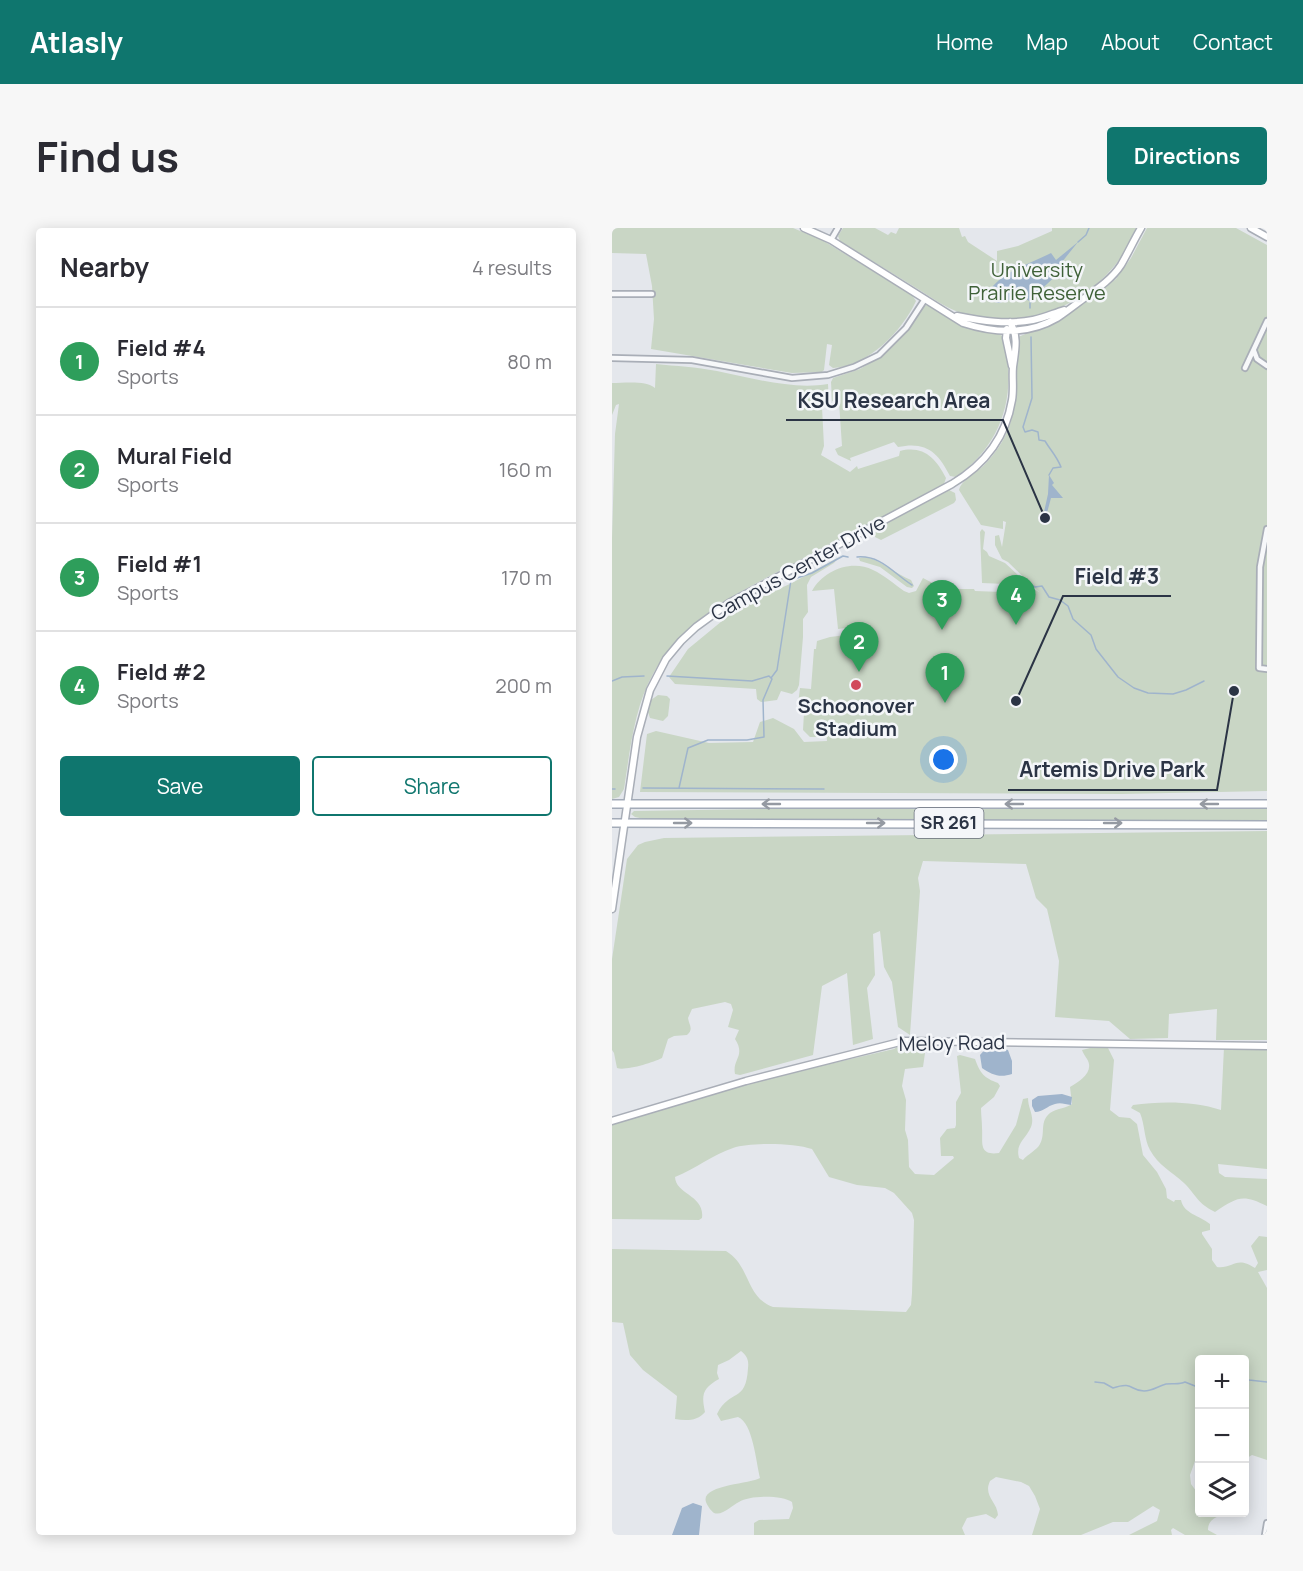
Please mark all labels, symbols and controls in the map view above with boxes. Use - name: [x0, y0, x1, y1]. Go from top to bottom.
- text: Atlasly: [30, 23, 123, 61]
- text: Home: [936, 28, 993, 56]
- text: Map: [1026, 28, 1068, 56]
- text: About: [1101, 28, 1160, 56]
- text: Contact: [1193, 28, 1273, 56]
- text: Find us: [36, 127, 179, 185]
- button: Directions: [1107, 127, 1267, 185]
- text: Nearby: [60, 249, 149, 285]
- text: 4 results: [472, 254, 552, 281]
- park label: University Prairie Reserve: [968, 256, 1106, 306]
- text: Field #4: [117, 333, 206, 363]
- text: 1: [75, 348, 84, 375]
- text: 80 m: [507, 348, 552, 375]
- text: Sports: [117, 363, 179, 390]
- callout: KSU Research Area: [786, 381, 1003, 420]
- text: KSU Research Area: [798, 386, 990, 414]
- text: Mural Field: [117, 441, 232, 471]
- text: 2: [74, 456, 85, 483]
- text: 160 m: [499, 456, 552, 483]
- text: Sports: [117, 471, 179, 498]
- street label: Campus Center Drive: [706, 508, 890, 627]
- text: Field #1: [117, 549, 202, 579]
- callout: Field #3: [1063, 557, 1171, 596]
- text: Field #3: [1075, 562, 1159, 590]
- text: 3: [74, 564, 85, 591]
- text: 170 m: [501, 564, 552, 591]
- pin: 4: [996, 576, 1036, 625]
- text: Sports: [117, 579, 179, 606]
- pin: 3: [922, 580, 962, 630]
- pin: 2: [840, 622, 878, 672]
- pin: 1: [926, 654, 964, 703]
- text: Field #2: [117, 657, 206, 687]
- text: 4: [73, 672, 86, 699]
- text: 200 m: [495, 672, 552, 699]
- marker: Schoonover Stadium: [849, 678, 863, 692]
- text: Sports: [117, 687, 179, 714]
- place label: Schoonover Stadium: [798, 692, 914, 742]
- your location: [929, 745, 958, 774]
- callout: Artemis Drive Park: [1008, 751, 1217, 790]
- text: Artemis Drive Park: [1019, 755, 1205, 783]
- button: Save: [60, 756, 300, 816]
- button: Share: [312, 756, 552, 816]
- one-way arrow: [762, 798, 782, 810]
- one-way arrow: [1004, 798, 1024, 810]
- one-way arrow: [1199, 798, 1219, 810]
- road number: SR 261: [914, 808, 984, 838]
- one-way arrow: [672, 817, 692, 829]
- one-way arrow: [866, 817, 886, 829]
- one-way arrow: [1102, 817, 1122, 829]
- street label: Meloy Road: [898, 1028, 1006, 1057]
- map controls: [1195, 1355, 1249, 1517]
- button: +: [1195, 1355, 1249, 1409]
- button: −: [1195, 1409, 1249, 1463]
- button: layers: [1195, 1463, 1249, 1517]

